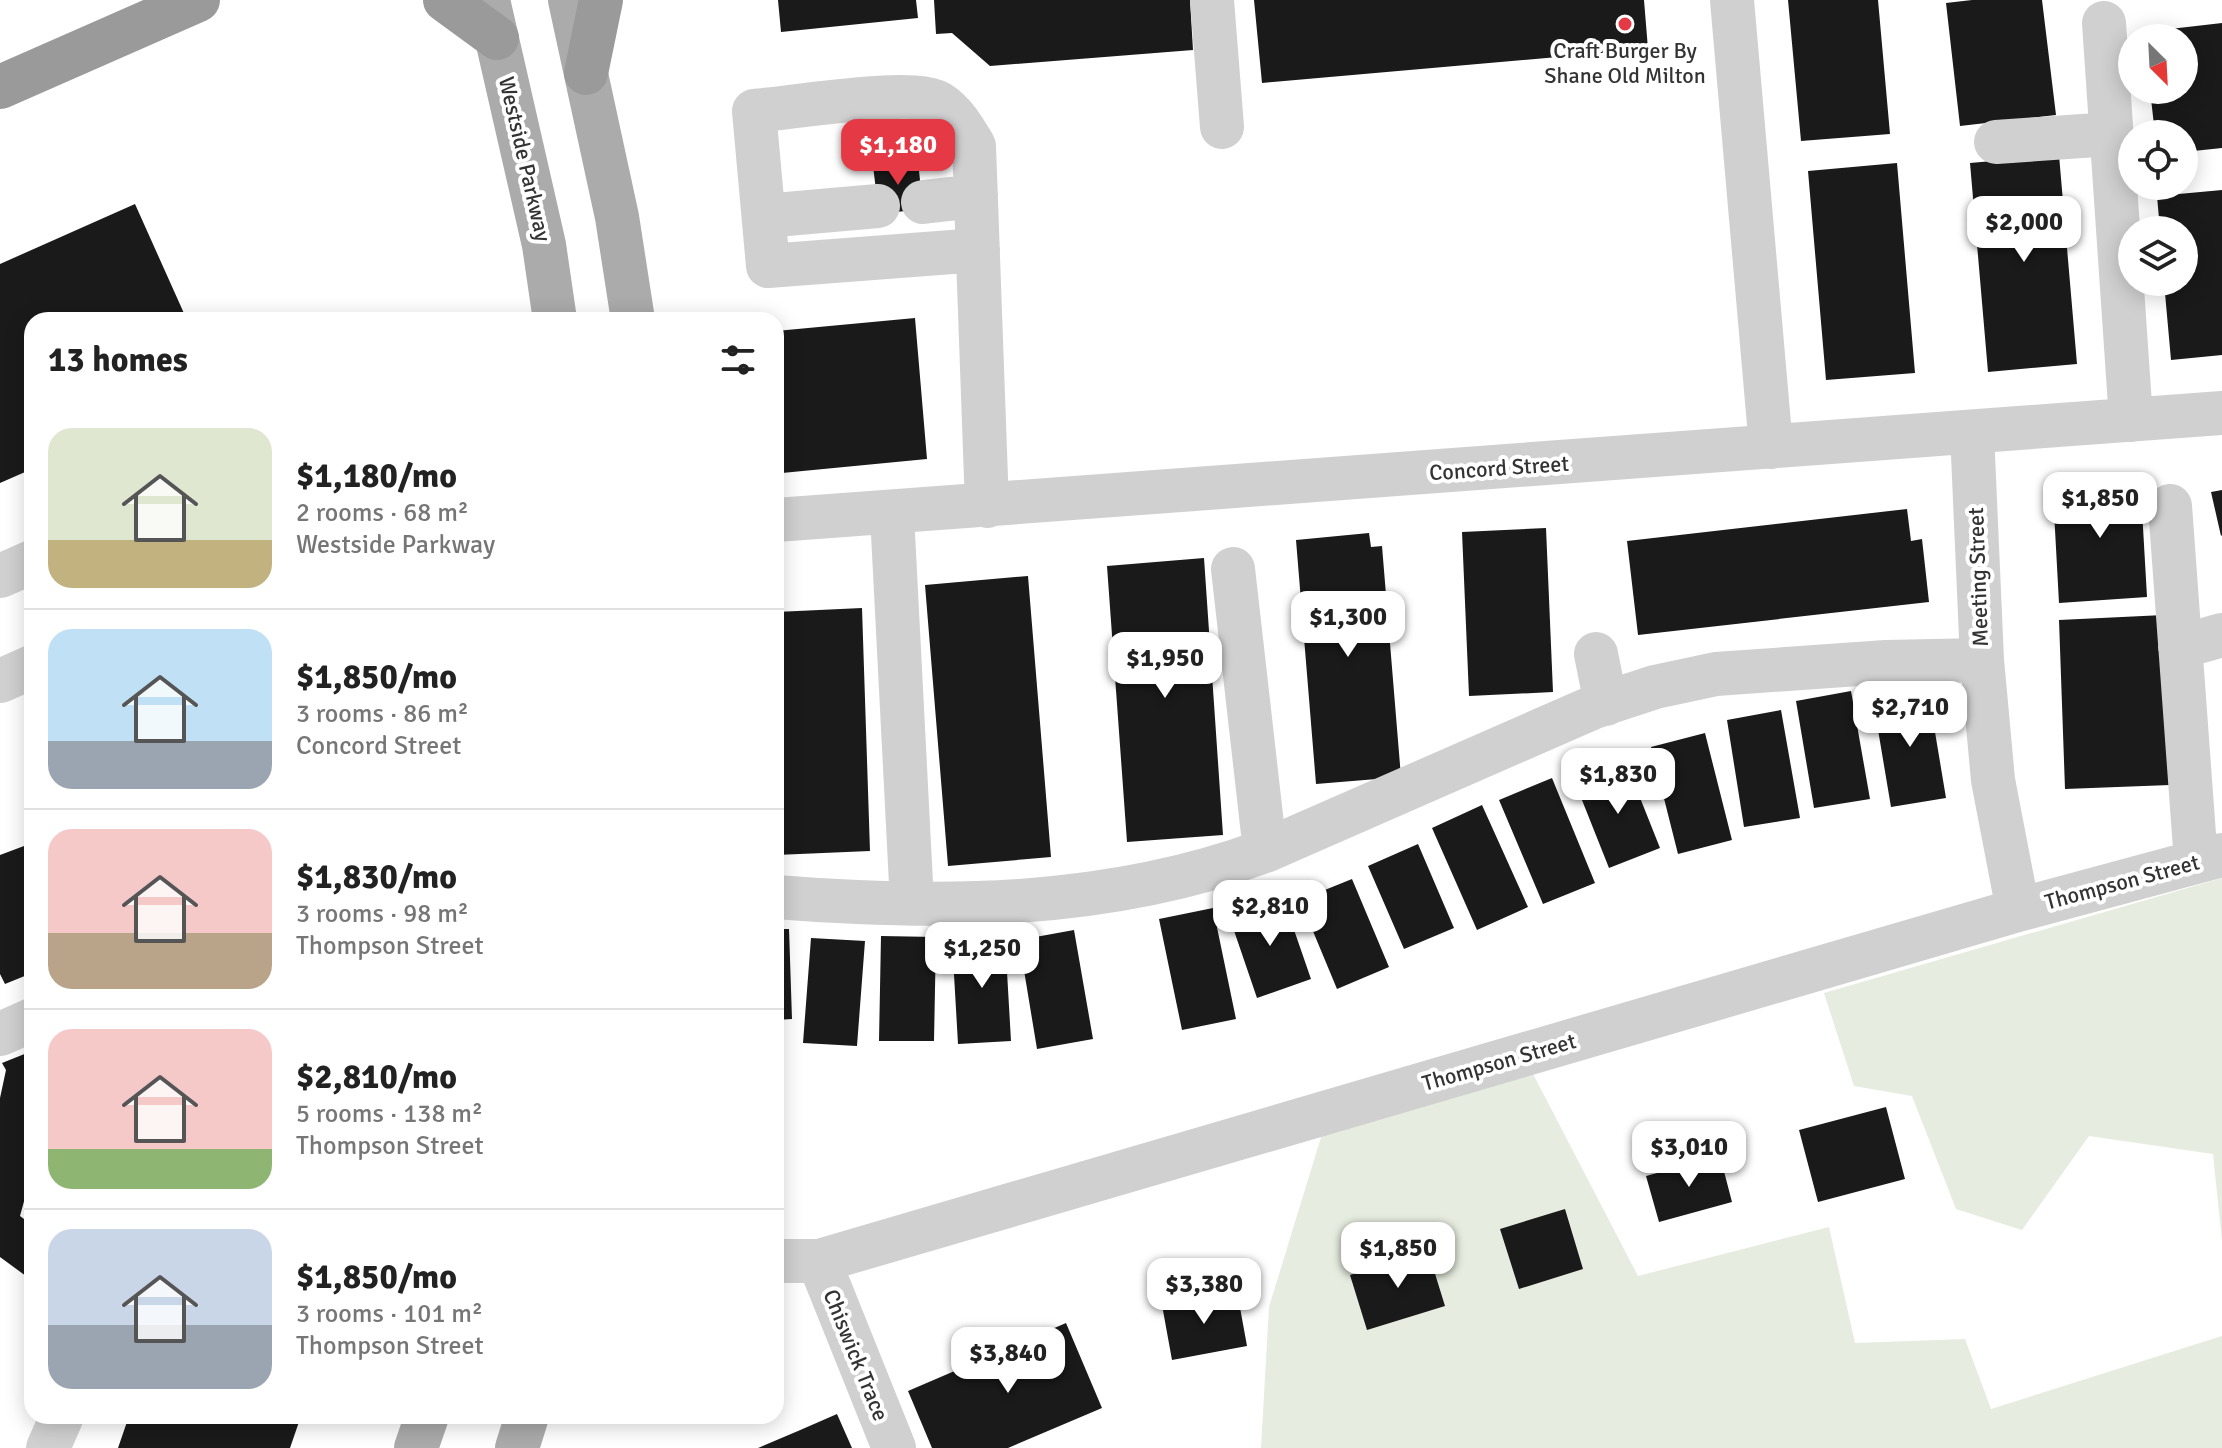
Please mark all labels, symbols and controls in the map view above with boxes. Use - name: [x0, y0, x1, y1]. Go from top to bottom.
- marker: Craft Burger By Shane Old Milton: [1616, 15, 1634, 33]
- north arrow: [2118, 24, 2198, 104]
- map controls: [2118, 24, 2198, 296]
- place label: Craft Burger By Shane Old Milton: [1544, 37, 1706, 89]
- street label: Westside Parkway: [493, 74, 557, 245]
- pin: $1,180: [833, 119, 963, 187]
- button: locate: [2118, 120, 2198, 200]
- text: $1,180: [859, 129, 937, 161]
- pin: $2,000: [1959, 196, 2089, 264]
- text: $2,000: [1985, 206, 2063, 238]
- button: layers: [2118, 216, 2198, 296]
- icon: filters: [716, 338, 760, 382]
- text: 13 homes: [48, 339, 188, 381]
- street label: Concord Street: [1428, 450, 1570, 486]
- text: $1,180/mo: [296, 455, 457, 497]
- icon: home: [112, 460, 208, 556]
- pin: $1,850: [2035, 472, 2165, 540]
- text: $1,850: [2061, 482, 2139, 514]
- text: 2 rooms · 68 m²: [296, 497, 469, 529]
- street label: Meeting Street: [1962, 507, 1994, 647]
- text: Westside Parkway: [296, 529, 495, 561]
- pin: $1,300: [1283, 591, 1413, 659]
- text: $1,300: [1309, 601, 1387, 633]
- pin: $1,950: [1100, 632, 1230, 700]
- text: $1,950: [1126, 642, 1204, 674]
- text: $1,850/mo: [296, 656, 457, 698]
- icon: home: [112, 661, 208, 757]
- pin: $2,710: [1845, 681, 1975, 749]
- text: $2,710: [1871, 691, 1949, 723]
- text: 3 rooms · 86 m²: [296, 698, 469, 730]
- text: Concord Street: [296, 730, 461, 762]
- pin: $1,830: [1553, 748, 1683, 816]
- text: $1,830: [1579, 758, 1657, 790]
- street label: Thompson Street: [2042, 848, 2202, 916]
- text: $1,830/mo: [296, 856, 457, 898]
- icon: home: [112, 861, 208, 957]
- pin: $2,810: [1205, 880, 1335, 948]
- text: $2,810: [1231, 890, 1309, 922]
- text: 3 rooms · 98 m²: [296, 898, 469, 930]
- pin: $1,250: [917, 922, 1047, 990]
- text: Thompson Street: [296, 930, 484, 962]
- text: $1,250: [943, 932, 1021, 964]
- street label: Thompson Street: [1419, 1027, 1579, 1097]
- text: $2,810/mo: [296, 1056, 457, 1098]
- icon: home: [112, 1061, 208, 1157]
- text: 5 rooms · 138 m²: [296, 1098, 483, 1130]
- pin: $3,010: [1624, 1121, 1754, 1189]
- text: Thompson Street: [296, 1130, 484, 1162]
- text: $3,010: [1650, 1131, 1728, 1163]
- pin: $1,850: [1333, 1222, 1463, 1290]
- text: $1,850: [1359, 1232, 1437, 1264]
- text: $1,850/mo: [296, 1256, 457, 1298]
- pin: $3,380: [1139, 1258, 1269, 1326]
- icon: home: [112, 1261, 208, 1357]
- text: $3,380: [1165, 1268, 1243, 1300]
- street label: Chiswick Trace: [817, 1285, 895, 1425]
- text: 3 rooms · 101 m²: [296, 1298, 483, 1330]
- pin: $3,840: [943, 1327, 1073, 1395]
- text: Thompson Street: [296, 1330, 484, 1362]
- text: $3,840: [969, 1337, 1047, 1369]

